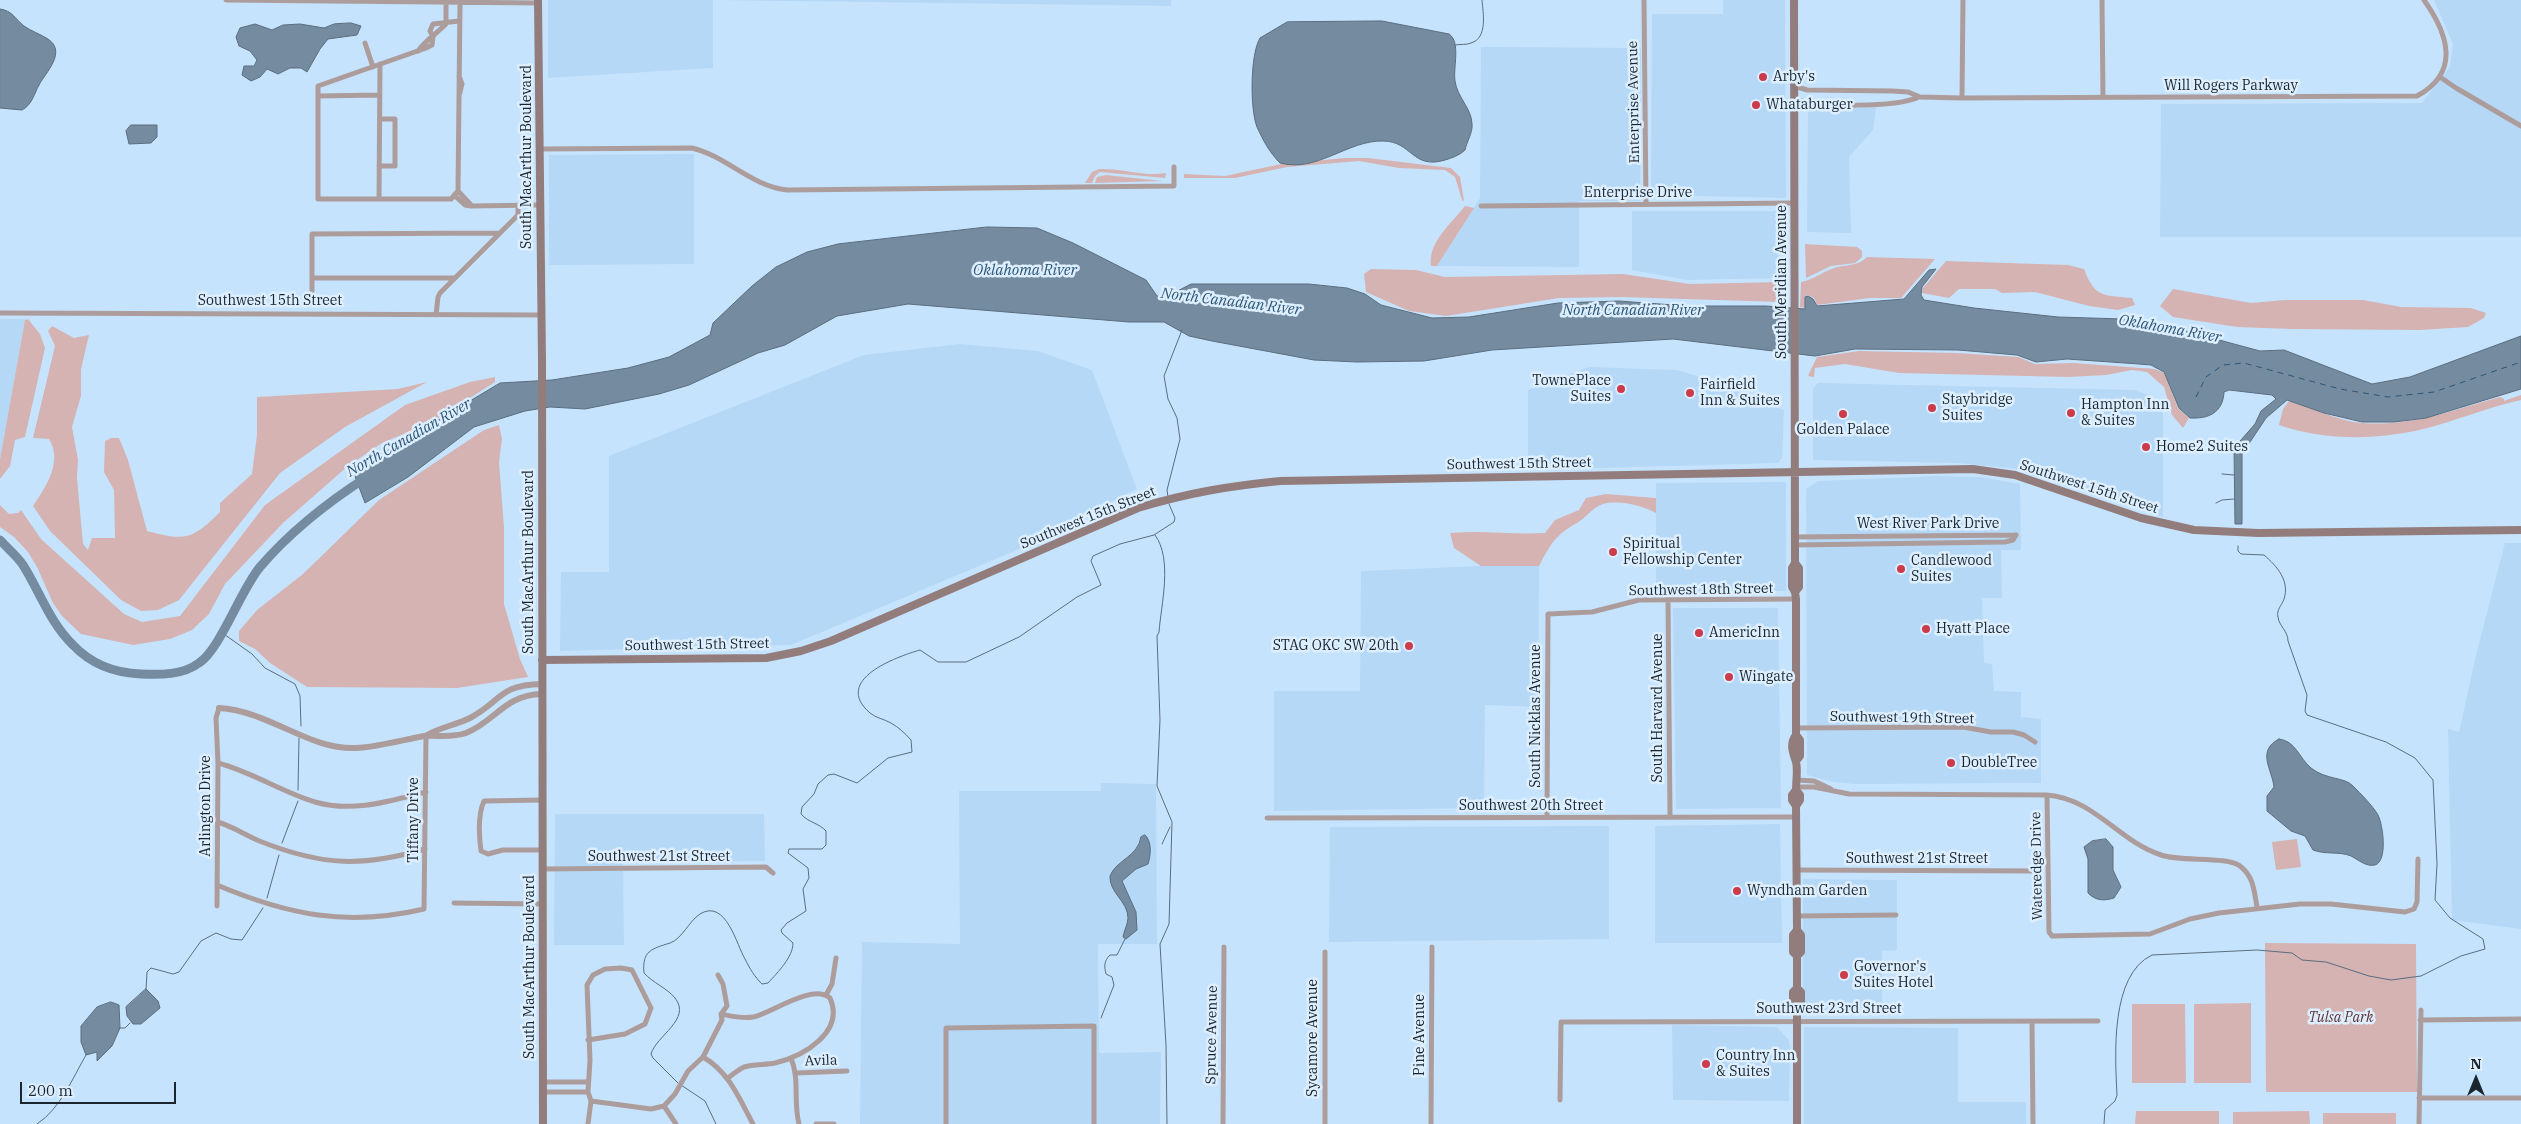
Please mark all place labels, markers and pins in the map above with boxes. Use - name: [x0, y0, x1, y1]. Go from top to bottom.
- place label: Arby's: [1773, 69, 1815, 85]
- marker: Arby's: [1757, 71, 1769, 83]
- place label: Whataburger: [1766, 97, 1853, 113]
- marker: Whataburger: [1750, 99, 1762, 111]
- place label: TownePlace Suites: [1532, 373, 1611, 406]
- place label: Fairfield Inn & Suites: [1700, 377, 1780, 410]
- marker: TownePlace Suites: [1615, 383, 1627, 395]
- marker: Fairfield Inn & Suites: [1684, 387, 1696, 399]
- place label: Staybridge Suites: [1942, 392, 2013, 424]
- place label: Hampton Inn & Suites: [2081, 397, 2169, 430]
- marker: Staybridge Suites: [1926, 402, 1938, 414]
- marker: Hampton Inn & Suites: [2065, 407, 2077, 419]
- marker: Golden Palace: [1837, 408, 1849, 420]
- place label: Golden Palace: [1796, 422, 1890, 438]
- place label: Home2 Suites: [2156, 439, 2248, 455]
- marker: Home2 Suites: [2140, 441, 2152, 453]
- place label: Spiritual Fellowship Center: [1623, 536, 1742, 568]
- marker: Spiritual Fellowship Center: [1607, 546, 1619, 558]
- place label: Candlewood Suites: [1911, 553, 1992, 586]
- marker: Candlewood Suites: [1895, 563, 1907, 575]
- place label: Hyatt Place: [1936, 621, 2010, 637]
- marker: Hyatt Place: [1920, 623, 1932, 635]
- place label: AmericInn: [1709, 625, 1780, 641]
- marker: AmericInn: [1693, 627, 1705, 639]
- place label: STAG OKC SW 20th: [1273, 638, 1399, 654]
- marker: STAG OKC SW 20th: [1403, 640, 1415, 652]
- place label: Wingate: [1739, 669, 1793, 685]
- marker: Wingate: [1723, 671, 1735, 683]
- place label: DoubleTree: [1961, 755, 2037, 771]
- marker: DoubleTree: [1945, 757, 1957, 769]
- place label: Wyndham Garden: [1747, 883, 1867, 899]
- marker: Wyndham Garden: [1731, 885, 1743, 897]
- place label: Governor's Suites Hotel: [1854, 959, 1933, 992]
- marker: Governor's Suites Hotel: [1838, 969, 1850, 981]
- place label: Country Inn & Suites: [1716, 1048, 1795, 1080]
- marker: Country Inn & Suites: [1700, 1058, 1712, 1070]

